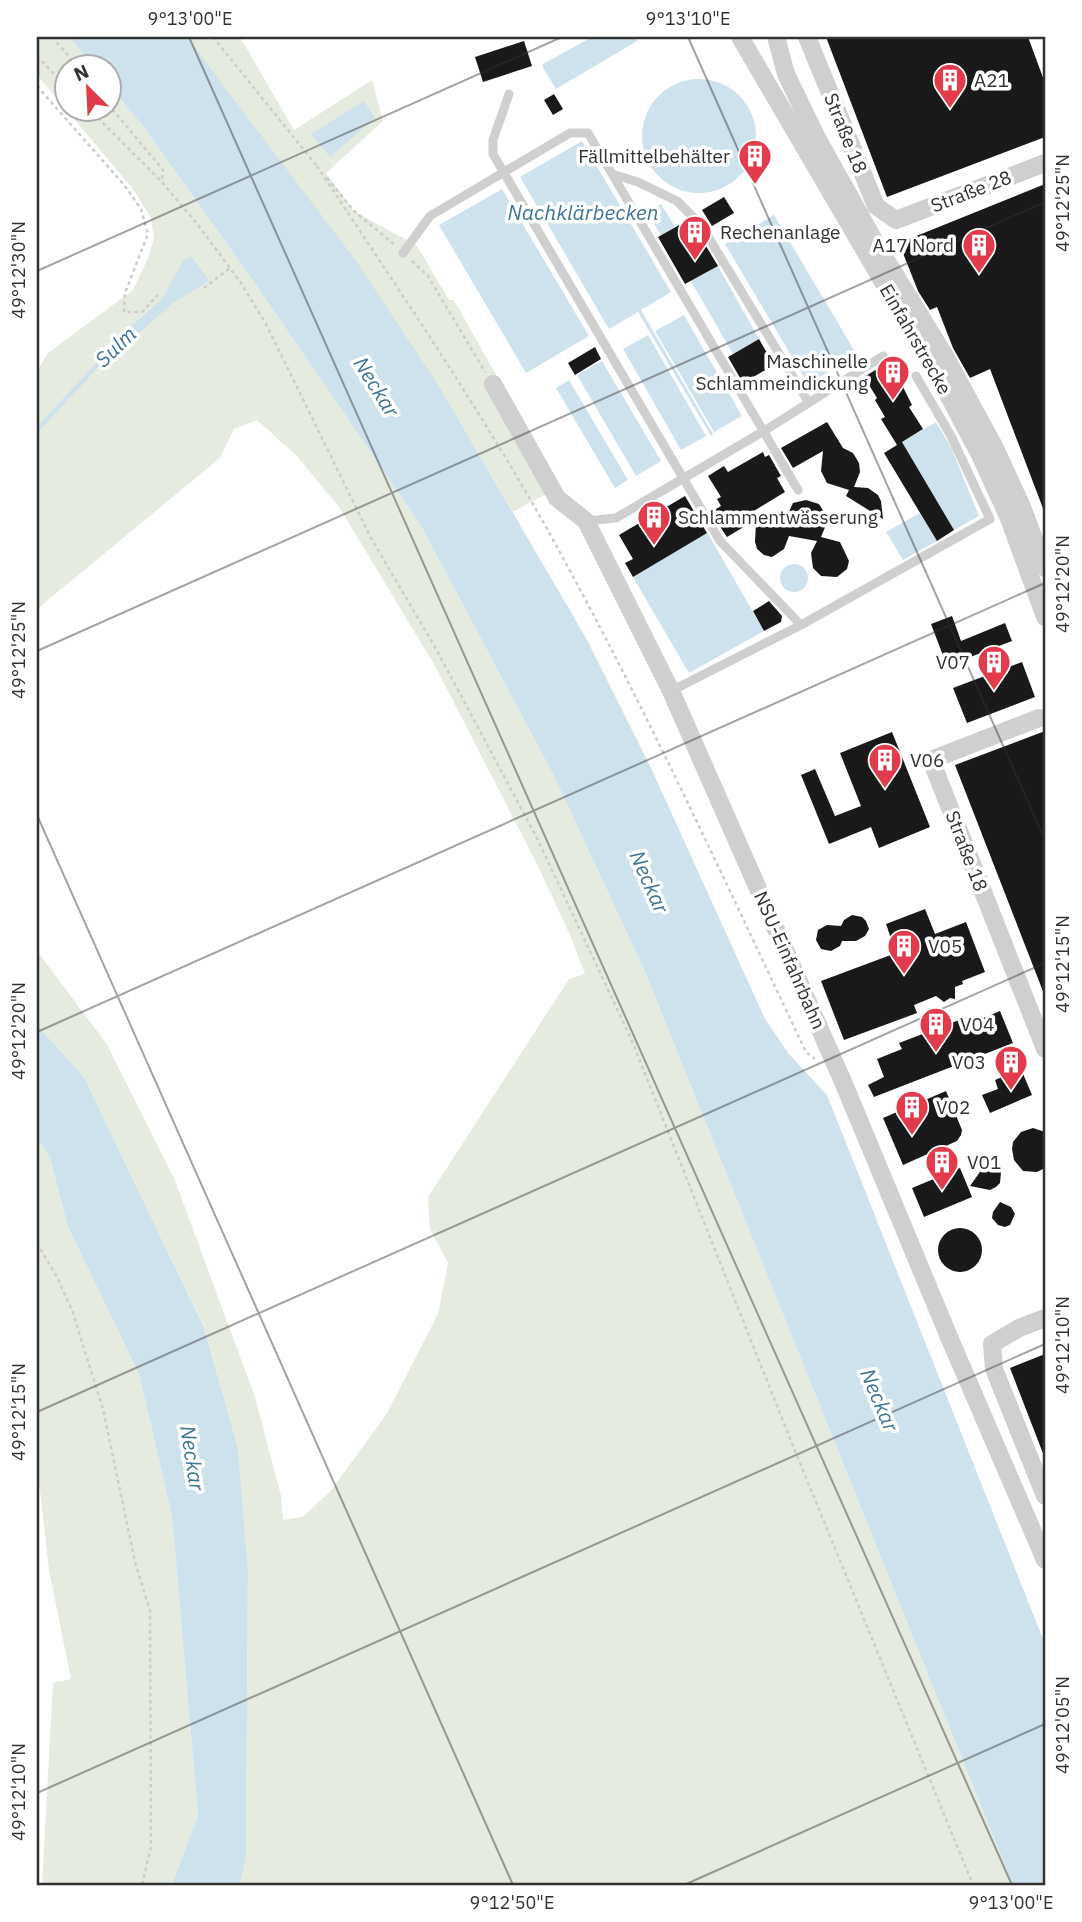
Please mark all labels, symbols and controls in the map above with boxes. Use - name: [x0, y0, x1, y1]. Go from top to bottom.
- text: 9°13'00"E: [148, 7, 232, 30]
- text: 9°13'10"E: [646, 7, 730, 30]
- north arrow: [52, 52, 122, 122]
- text: N: [70, 59, 92, 86]
- building icon: A21: [931, 61, 969, 110]
- place label: A21: [974, 68, 1009, 92]
- street label: Straße 18: [819, 89, 873, 177]
- building icon: Fällmittelbehälter: [736, 137, 774, 186]
- place label: Fällmittelbehälter: [578, 144, 730, 168]
- text: 49°12'25"N: [1051, 154, 1074, 252]
- street label: Straße 28: [927, 165, 1015, 217]
- water label: Nachklärbecken: [507, 198, 659, 226]
- building icon: Rechenanlage: [676, 213, 714, 262]
- place label: Rechenanlage: [720, 220, 840, 244]
- text: 49°12'30"N: [7, 221, 30, 319]
- building icon: A17 Nord: [960, 226, 998, 275]
- place label: A17 Nord: [873, 233, 954, 257]
- street label: Einfahrstrecke: [875, 280, 957, 398]
- water label: Sulm: [89, 320, 142, 373]
- place label: Maschinelle Schlammeindickung: [695, 349, 868, 395]
- water label: Neckar: [348, 351, 407, 423]
- building icon: Maschinelle Schlammeindickung: [874, 353, 912, 402]
- building icon: Schlammentwässerung: [635, 498, 673, 547]
- place label: Schlammentwässerung: [678, 505, 878, 529]
- text: 49°12'20"N: [1051, 535, 1074, 633]
- text: 49°12'25"N: [7, 601, 30, 699]
- building icon: V07: [975, 643, 1013, 692]
- place label: V07: [936, 650, 970, 674]
- building icon: V06: [866, 741, 904, 790]
- place label: V06: [910, 748, 944, 772]
- street label: Straße 18: [941, 807, 993, 895]
- water label: Neckar: [624, 846, 677, 919]
- street label: NSU-Einfahrbahn: [749, 887, 831, 1033]
- text: 49°12'15"N: [1051, 915, 1074, 1013]
- building icon: V05: [885, 927, 923, 976]
- place label: V05: [928, 934, 962, 958]
- text: 49°12'20"N: [7, 982, 30, 1080]
- building icon: V04: [917, 1005, 955, 1054]
- place label: V04: [960, 1012, 994, 1036]
- building icon: V03: [992, 1043, 1030, 1092]
- place label: V03: [952, 1050, 986, 1074]
- building icon: V02: [893, 1088, 931, 1137]
- place label: V02: [936, 1095, 970, 1119]
- building icon: V01: [923, 1143, 961, 1192]
- place label: V01: [967, 1150, 1001, 1174]
- text: 49°12'10"N: [1051, 1296, 1074, 1394]
- text: 49°12'15"N: [7, 1363, 30, 1461]
- water label: Neckar: [854, 1364, 906, 1437]
- water label: Neckar: [174, 1423, 212, 1494]
- text: 49°12'05"N: [1051, 1676, 1074, 1774]
- text: 49°12'10"N: [7, 1743, 30, 1841]
- text: 9°12'50"E: [470, 1891, 554, 1914]
- text: 9°13'00"E: [969, 1891, 1053, 1914]

